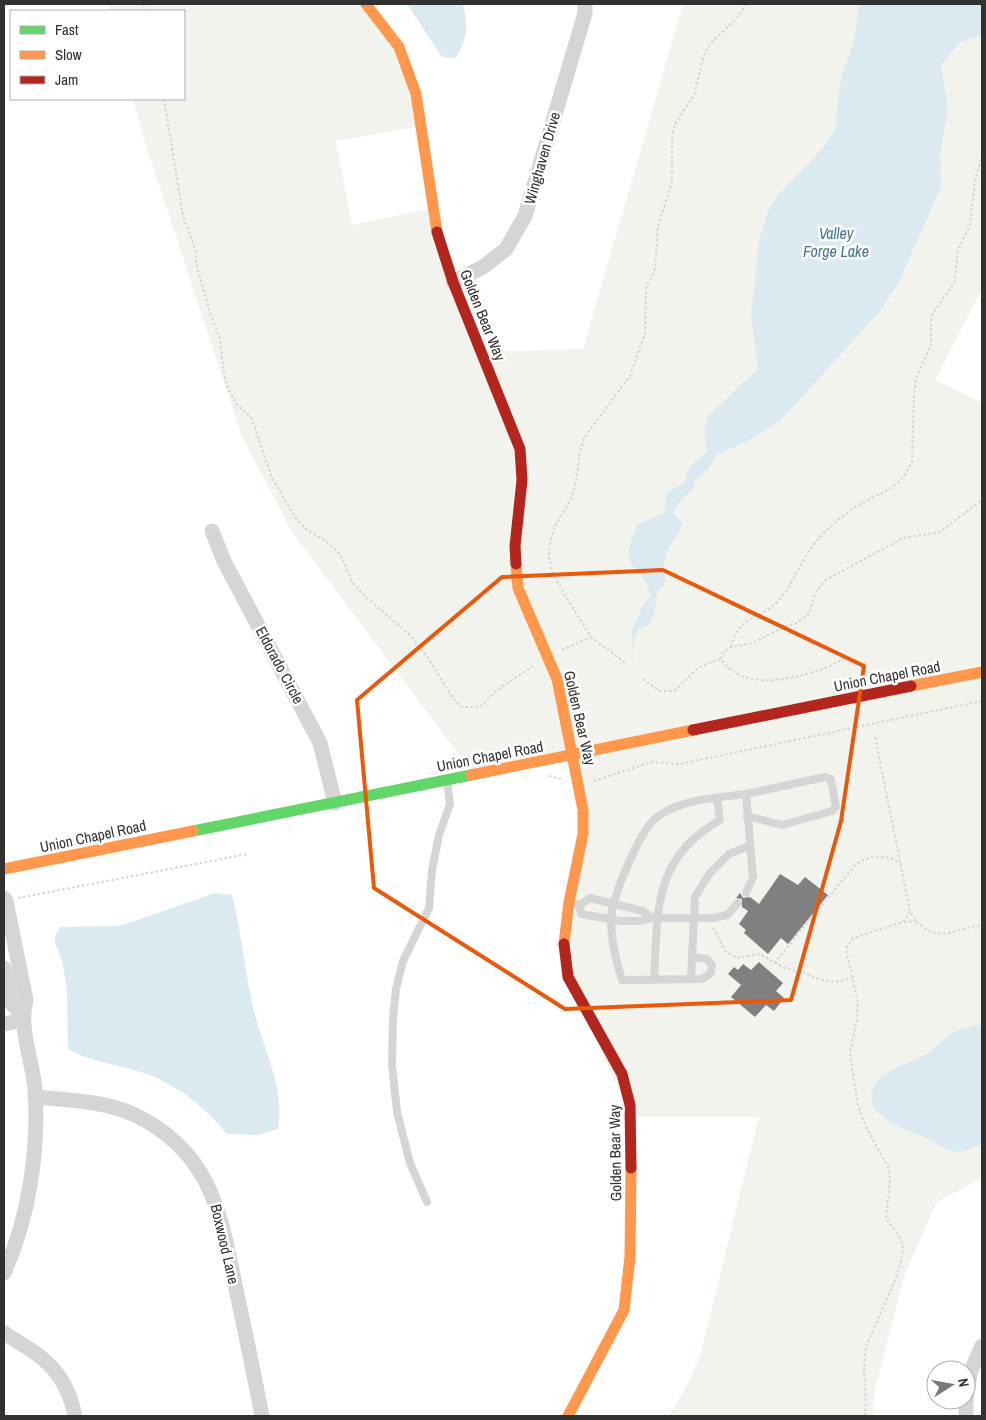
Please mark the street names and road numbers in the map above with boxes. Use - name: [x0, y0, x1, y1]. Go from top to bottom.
- street label: Winghaven Drive: [519, 109, 565, 207]
- street label: Golden Bear Way: [455, 266, 511, 365]
- street label: Eldorado Circle: [251, 623, 309, 707]
- street label: Union Chapel Road: [832, 655, 942, 697]
- street label: Golden Bear Way: [559, 669, 601, 768]
- street label: Union Chapel Road: [435, 735, 545, 777]
- street label: Union Chapel Road: [38, 814, 148, 858]
- street label: Golden Bear Way: [604, 1104, 626, 1201]
- street label: Boxwood Lane: [206, 1202, 244, 1286]

